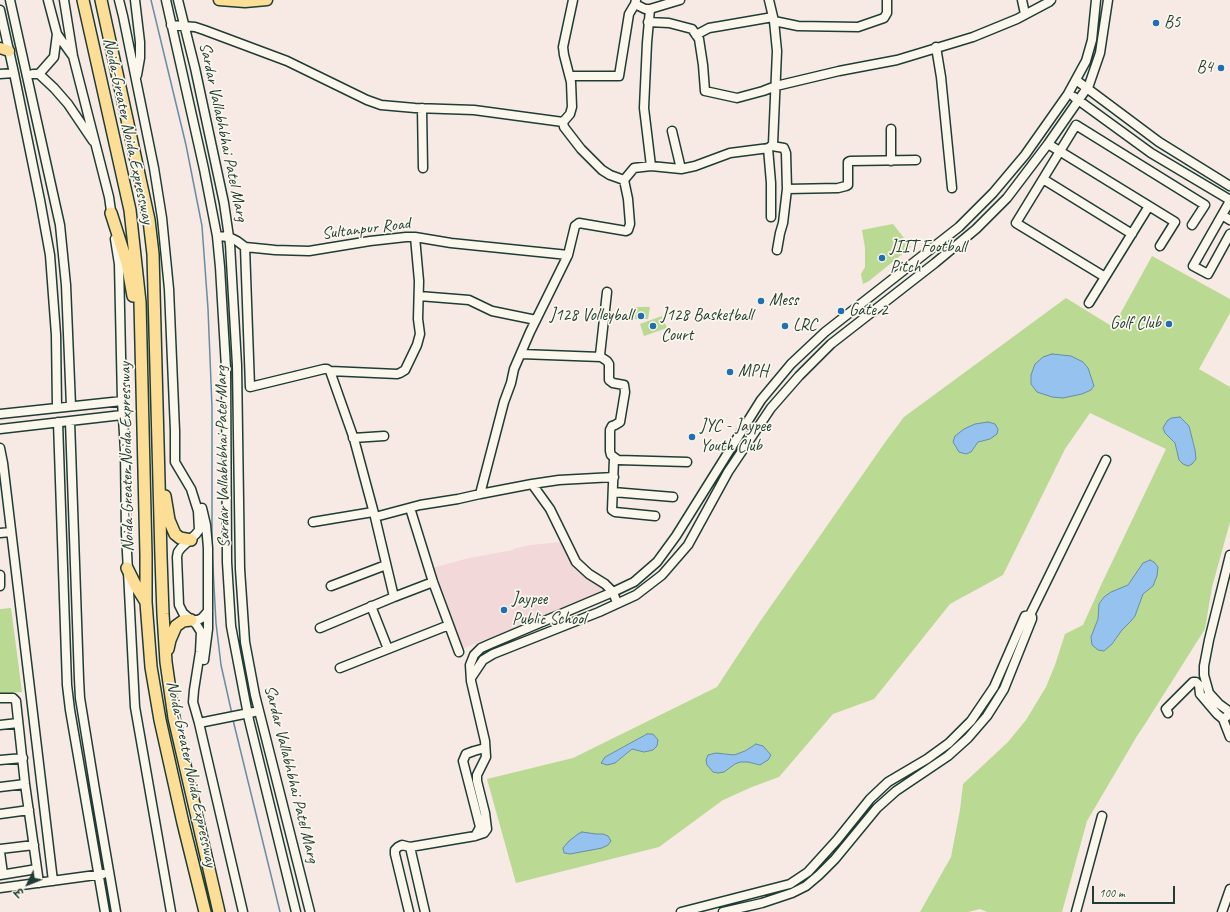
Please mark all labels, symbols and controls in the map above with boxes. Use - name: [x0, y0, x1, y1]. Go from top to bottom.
- place label: B5: [1164, 13, 1180, 33]
- marker: B5: [1151, 18, 1161, 28]
- street label: Noida-Greater Noida Expressway: [98, 36, 158, 226]
- street label: Sardar Vallabhbhai Patel Marg: [194, 41, 252, 223]
- place label: B4: [1197, 58, 1213, 78]
- marker: B4: [1216, 63, 1226, 73]
- street label: Sultanpur Road: [321, 213, 411, 245]
- place label: JIIT Football Pitch: [890, 238, 966, 278]
- marker: JIIT Football Pitch: [877, 253, 887, 263]
- place label: Mess: [769, 291, 798, 311]
- marker: Mess: [756, 296, 766, 306]
- place label: Gate 2: [849, 301, 888, 321]
- place label: J128 Volleyball: [550, 306, 633, 326]
- place label: J128 Basketball Court: [661, 306, 753, 346]
- marker: Gate 2: [836, 306, 846, 316]
- marker: J128 Volleyball: [636, 311, 646, 321]
- place label: Golf Club: [1110, 314, 1161, 334]
- place label: LRC: [793, 316, 817, 336]
- marker: Golf Club: [1164, 319, 1174, 329]
- marker: J128 Basketball Court: [648, 321, 658, 331]
- marker: LRC: [780, 321, 790, 331]
- street label: Noida-Greater Noida Expressway: [115, 362, 139, 552]
- place label: MPH: [738, 362, 768, 382]
- street label: Sardar Vallabhbhai Patel Marg: [211, 366, 235, 548]
- marker: MPH: [725, 367, 735, 377]
- place label: JYC - Jaypee Youth Club: [700, 417, 771, 457]
- marker: JYC - Jaypee Youth Club: [687, 432, 697, 442]
- place label: Jaypee Public School: [512, 590, 586, 630]
- marker: Jaypee Public School: [499, 605, 509, 615]
- street label: Noida-Greater Noida Expressway: [161, 679, 221, 869]
- street label: Sardar Vallabhbhai Patel Marg: [259, 683, 323, 865]
- north arrow: [8, 864, 48, 904]
- scale bar: [1094, 878, 1177, 904]
- text: उ: [12, 885, 27, 900]
- text: 100 m: [1099, 885, 1125, 901]

